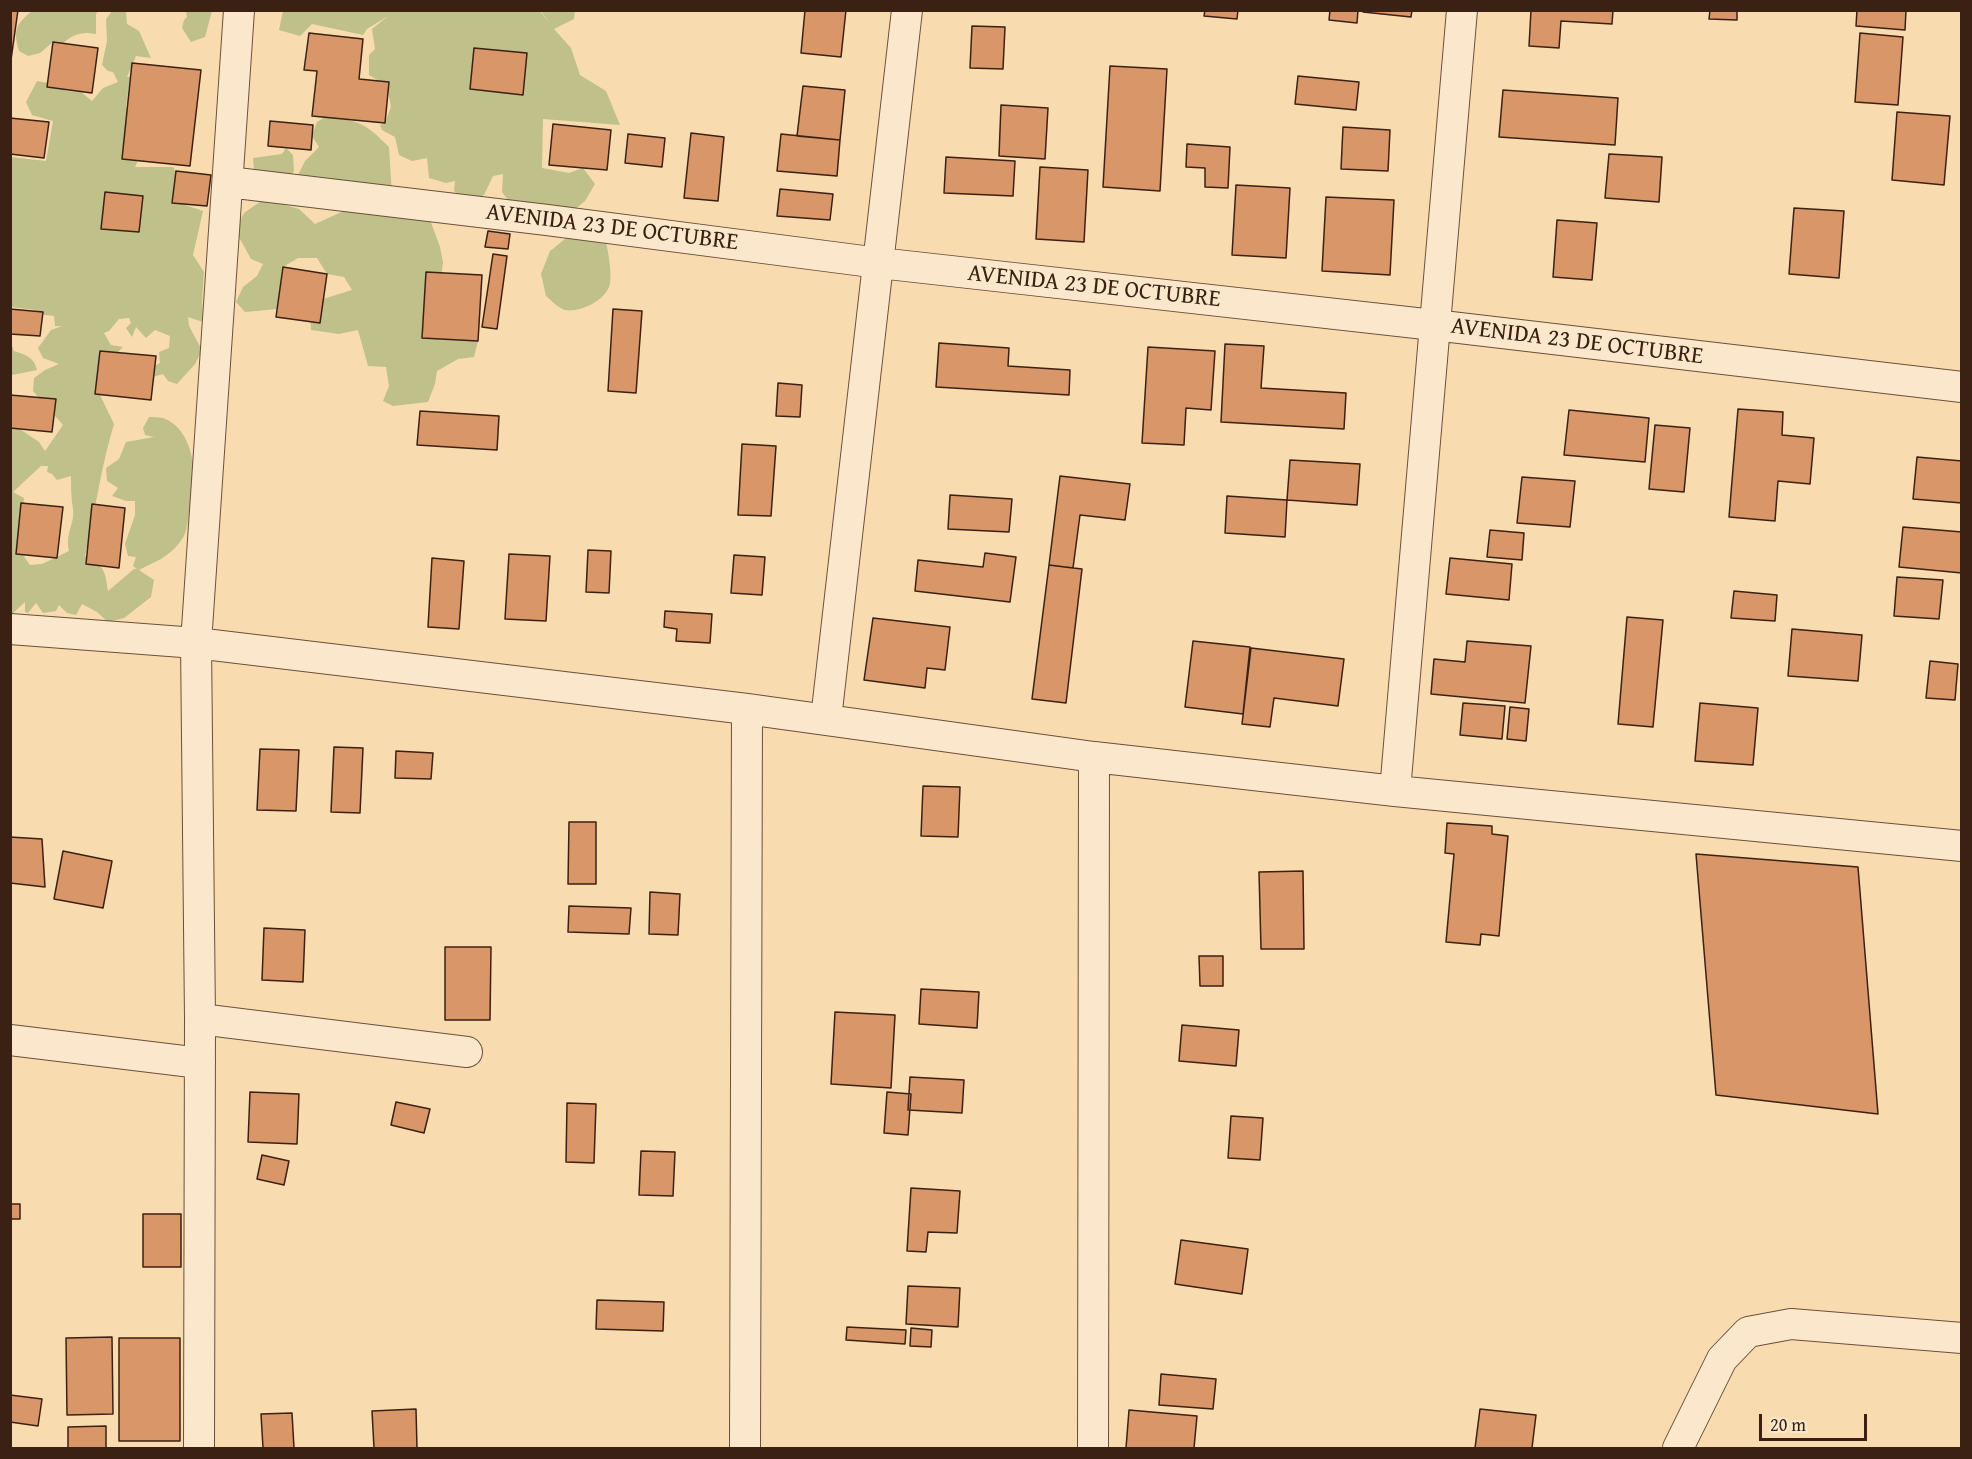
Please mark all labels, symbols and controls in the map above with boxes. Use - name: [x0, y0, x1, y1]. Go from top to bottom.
- street label: AVENIDA 23 DE OCTUBRE: [484, 198, 740, 258]
- street label: AVENIDA 23 DE OCTUBRE: [966, 259, 1222, 315]
- street label: AVENIDA 23 DE OCTUBRE: [1449, 312, 1705, 372]
- scale bar: [1762, 1402, 1870, 1440]
- text: 20 m: [1770, 1411, 1806, 1438]

